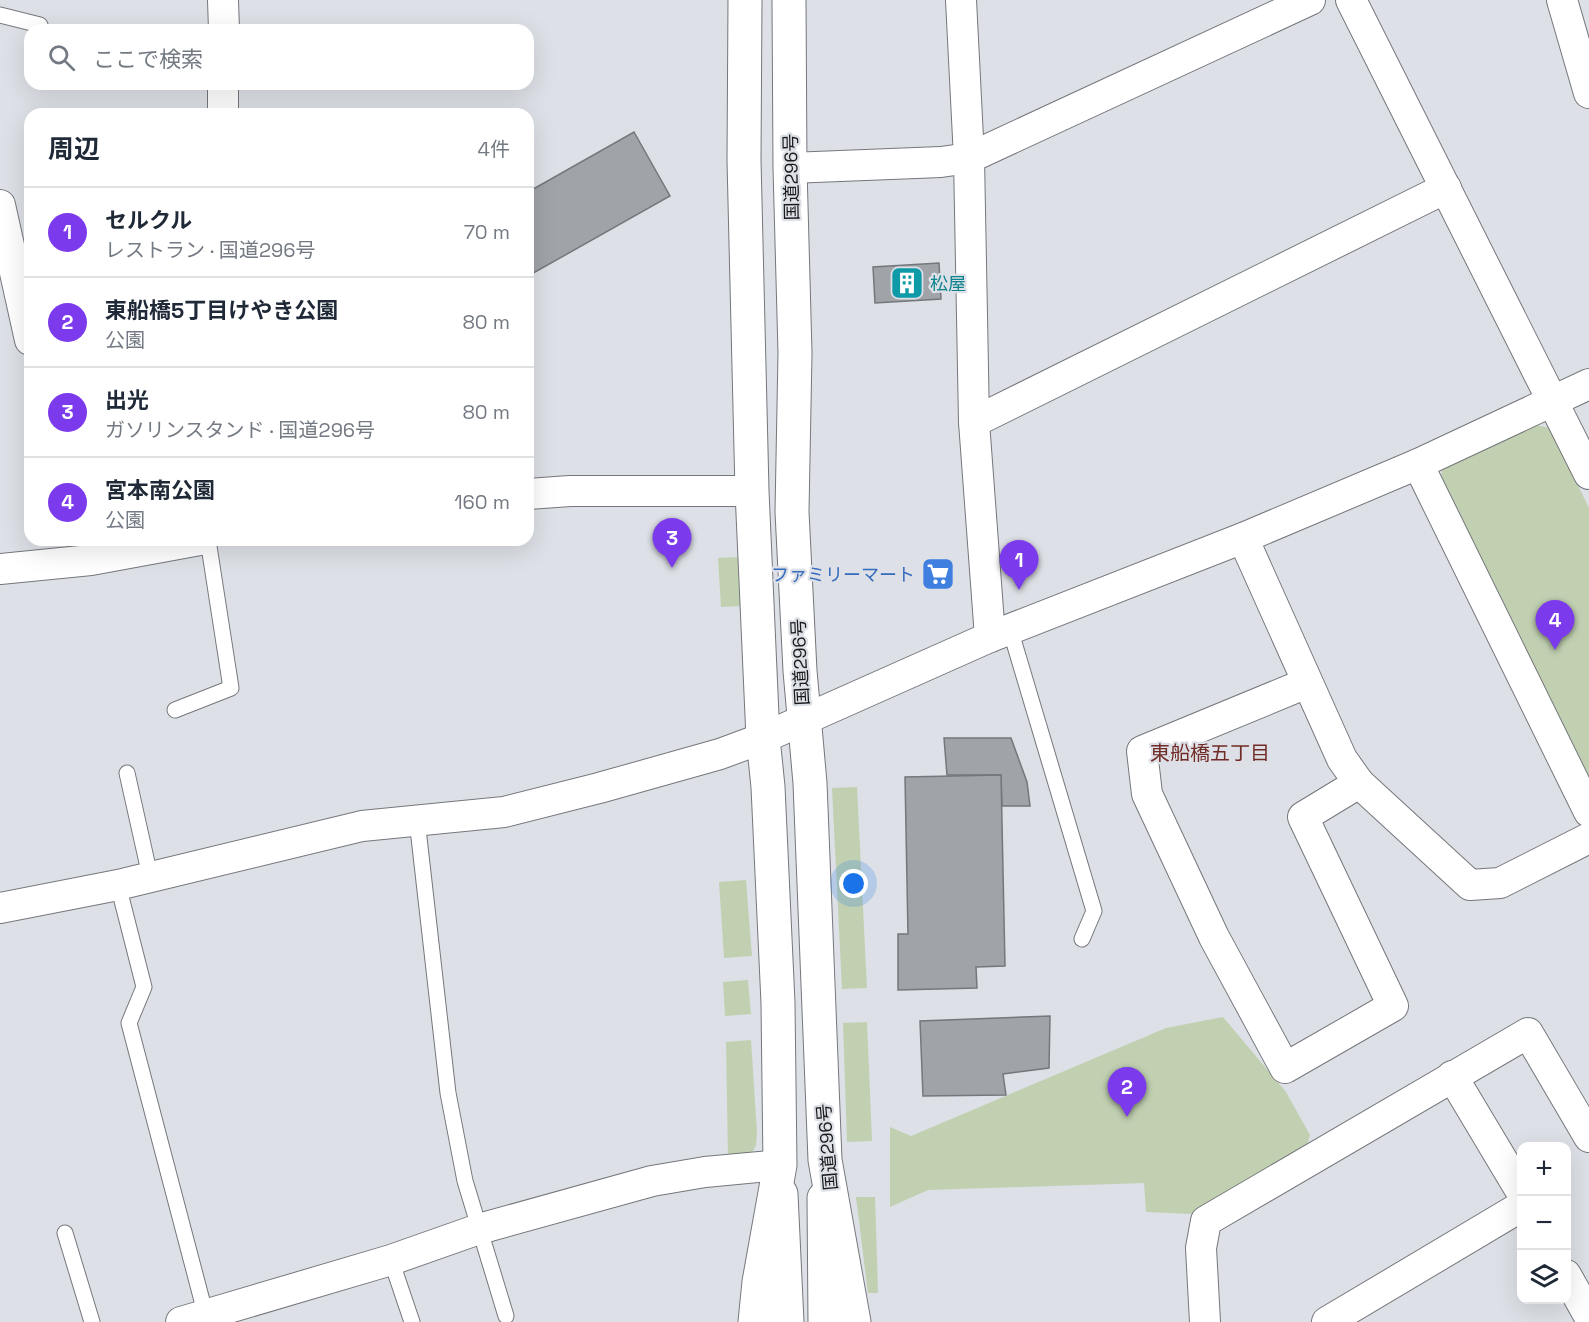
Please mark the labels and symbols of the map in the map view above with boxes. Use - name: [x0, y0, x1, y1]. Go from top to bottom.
- street label: 国道296号: [779, 133, 803, 221]
- building icon: 松屋: [889, 265, 925, 301]
- place label: 松屋: [930, 272, 966, 295]
- pin: 3: [652, 518, 692, 568]
- pin: 1: [1000, 540, 1038, 590]
- supermarket icon: ファミリーマート: [920, 556, 956, 592]
- place label: ファミリーマート: [771, 563, 915, 586]
- pin: 4: [1536, 600, 1574, 650]
- street label: 国道296号: [786, 618, 814, 706]
- district label: 東船橋五丁目: [1150, 740, 1270, 766]
- your location: [839, 869, 868, 898]
- pin: 2: [1108, 1068, 1146, 1117]
- street label: 国道296号: [812, 1103, 842, 1191]

